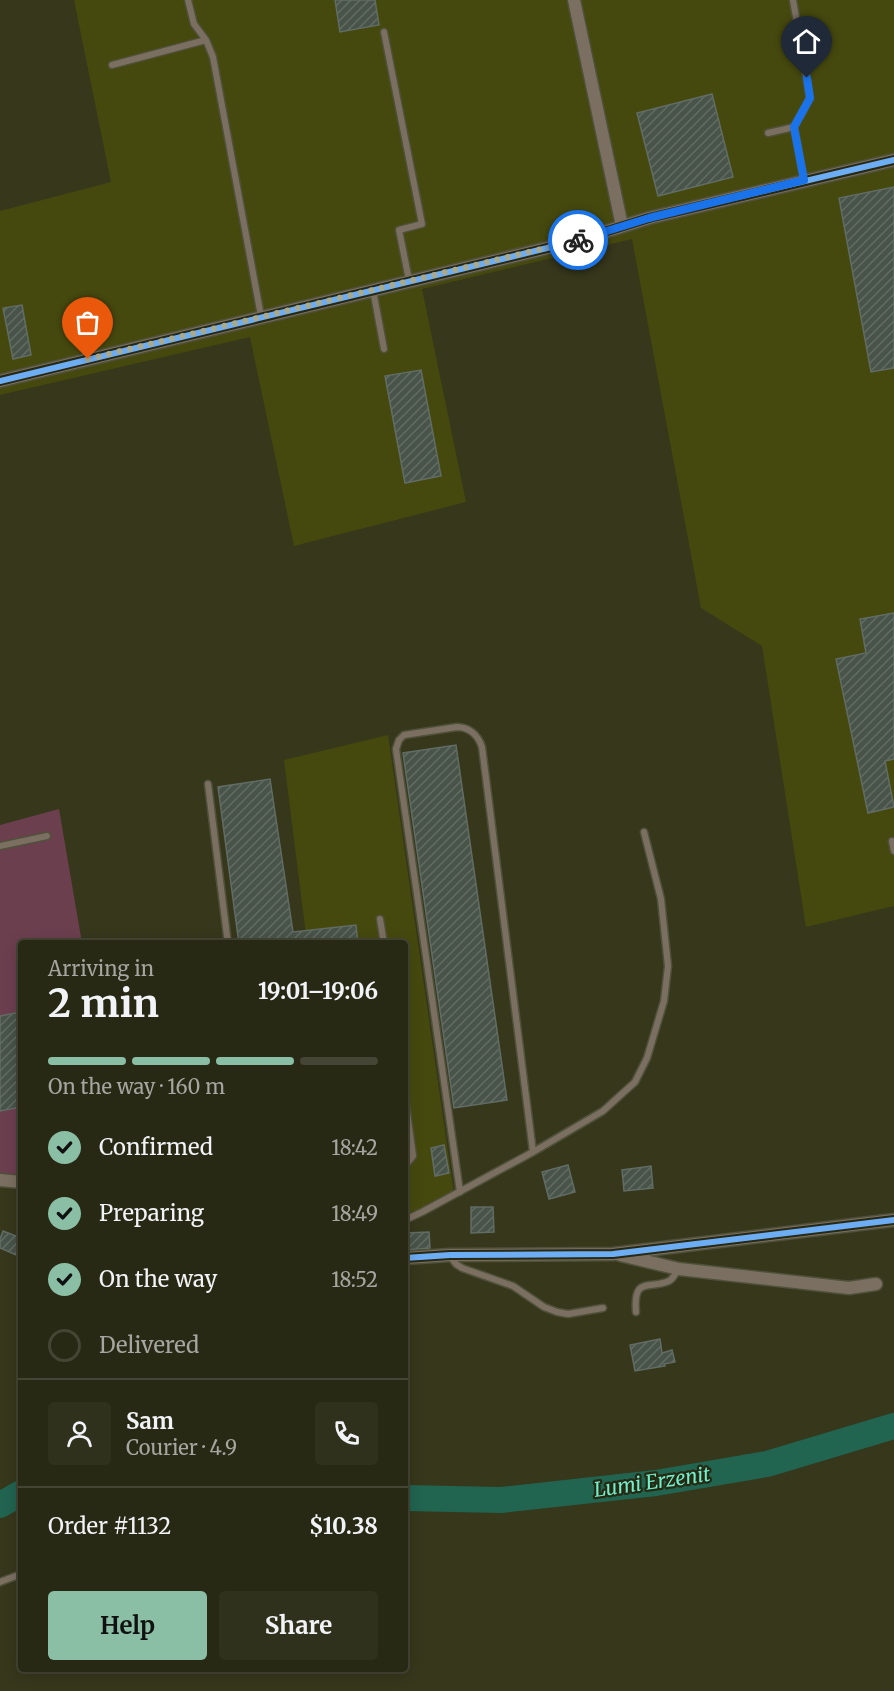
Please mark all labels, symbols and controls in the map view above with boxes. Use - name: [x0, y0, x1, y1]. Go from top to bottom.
- pin: [781, 16, 832, 78]
- icon: home: [790, 25, 823, 58]
- courier: [548, 210, 608, 270]
- icon: bike: [562, 224, 595, 257]
- pin: [62, 297, 113, 359]
- icon: bag: [71, 306, 104, 339]
- text: Arriving in: [48, 956, 154, 981]
- text: 19:01–19:06: [258, 977, 378, 1005]
- text: 2 min: [48, 979, 159, 1028]
- text: On the way · 160 m: [48, 1074, 225, 1099]
- icon: check: [48, 1131, 81, 1164]
- text: Confirmed: [99, 1133, 213, 1161]
- text: 18:42: [331, 1135, 378, 1160]
- icon: check: [48, 1197, 81, 1230]
- text: Preparing: [99, 1199, 204, 1227]
- text: 18:49: [331, 1201, 378, 1226]
- icon: check: [48, 1263, 81, 1296]
- text: On the way: [99, 1265, 217, 1293]
- text: 18:52: [331, 1267, 378, 1292]
- text: Delivered: [99, 1331, 199, 1359]
- button: person: [48, 1402, 111, 1465]
- button: phone: [315, 1402, 378, 1465]
- text: Sam: [126, 1407, 174, 1435]
- text: Courier · 4.9: [126, 1435, 237, 1460]
- water label: Lumi Erzenit: [592, 1461, 712, 1502]
- text: Order #1132: [48, 1512, 171, 1540]
- text: $10.38: [309, 1512, 378, 1540]
- button: Help: [48, 1591, 207, 1660]
- button: Share: [219, 1591, 378, 1660]

